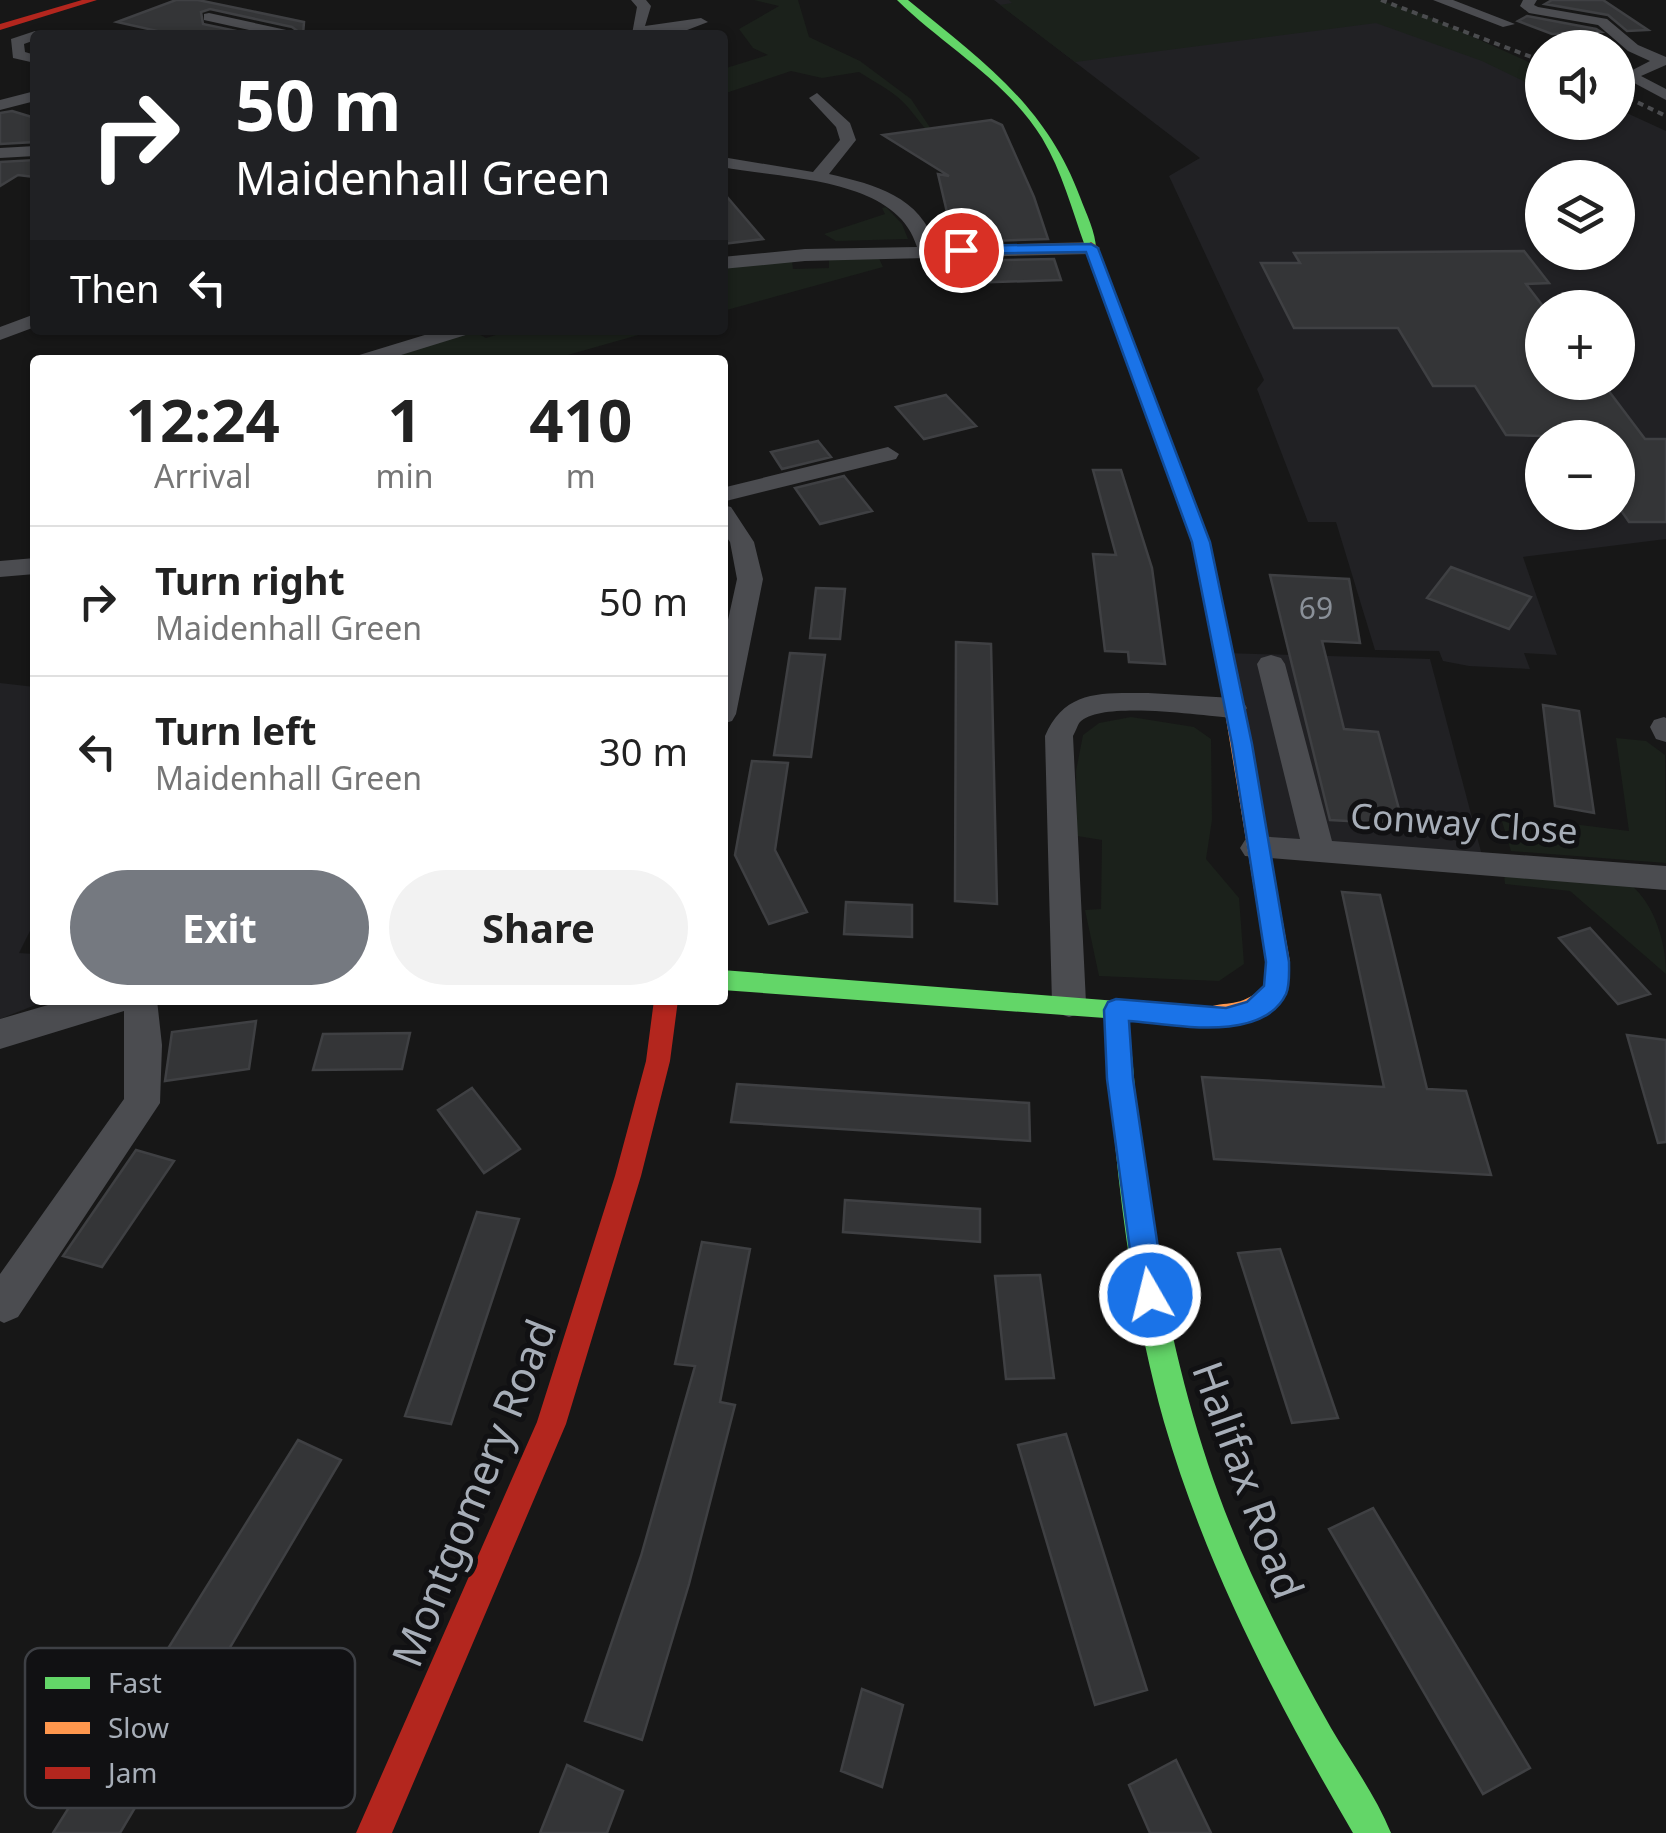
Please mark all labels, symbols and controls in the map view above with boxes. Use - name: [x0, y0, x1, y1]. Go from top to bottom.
- map controls: [1525, 30, 1635, 530]
- button: sound: [1525, 30, 1635, 140]
- text: 50 m: [235, 56, 402, 152]
- icon: right: [70, 70, 200, 200]
- text: Maidenhall Green: [235, 147, 611, 208]
- button: layers: [1525, 160, 1635, 270]
- pin: [919, 208, 1004, 293]
- icon: arrive: [934, 223, 989, 278]
- icon: left: [180, 260, 235, 315]
- text: Then: [70, 262, 160, 314]
- button: +: [1525, 290, 1635, 400]
- text: 12:24: [126, 378, 280, 460]
- text: 1: [387, 378, 422, 460]
- text: 410: [529, 378, 632, 460]
- button: −: [1525, 420, 1635, 530]
- text: Arrival: [154, 454, 252, 497]
- text: min: [376, 454, 434, 497]
- text: m: [566, 454, 596, 497]
- text: Turn right: [155, 554, 345, 606]
- icon: right: [70, 574, 125, 629]
- text: 50 m: [599, 575, 688, 627]
- house number: 69: [1299, 587, 1333, 628]
- text: Maidenhall Green: [155, 606, 422, 649]
- text: Turn left: [155, 704, 317, 756]
- icon: left: [70, 724, 125, 779]
- text: 30 m: [599, 725, 688, 777]
- text: Maidenhall Green: [155, 756, 422, 799]
- street label: Conway Close: [1349, 791, 1579, 854]
- button: Exit: [70, 870, 369, 985]
- button: Share: [389, 870, 688, 985]
- position arrow: [1098, 1243, 1202, 1347]
- street label: Montgomery Road: [377, 1310, 568, 1674]
- street label: Halifax Road: [1180, 1353, 1319, 1606]
- legend: [25, 1648, 355, 1808]
- text: Fast: [108, 1663, 162, 1701]
- text: Slow: [108, 1708, 169, 1746]
- text: Jam: [105, 1753, 158, 1791]

